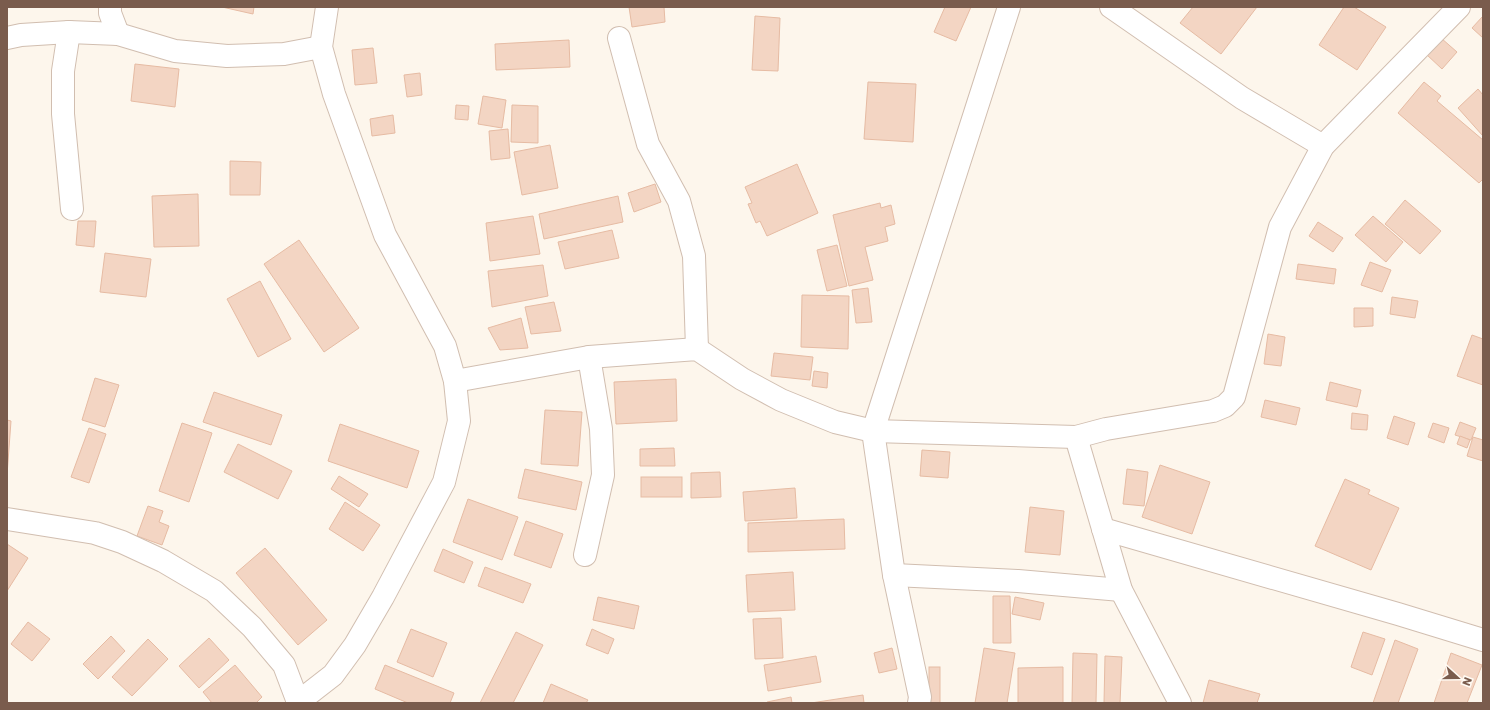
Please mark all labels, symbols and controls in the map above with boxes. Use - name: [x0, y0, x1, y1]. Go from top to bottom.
- north arrow: [1438, 658, 1478, 698]
- text: N: [1458, 675, 1476, 688]

